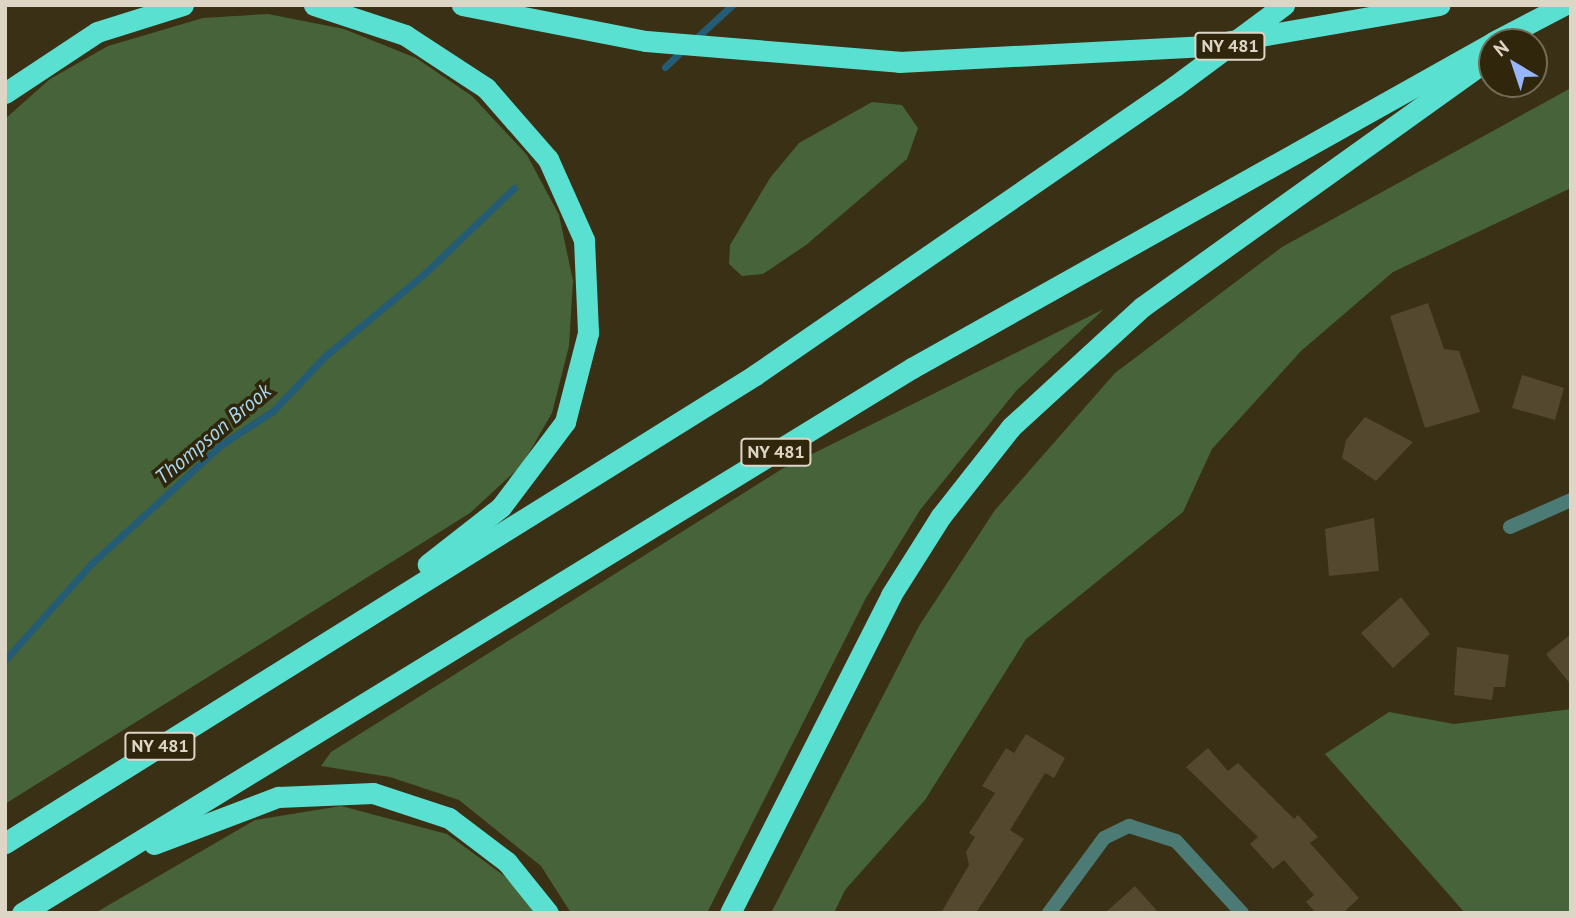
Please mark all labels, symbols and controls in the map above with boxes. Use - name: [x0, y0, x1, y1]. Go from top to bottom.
- north arrow: [1478, 28, 1548, 98]
- road number: NY 481: [1193, 32, 1267, 60]
- text: N: [1489, 35, 1513, 61]
- water label: Thompson Brook: [150, 378, 276, 490]
- road number: NY 481: [739, 438, 813, 466]
- road number: NY 481: [123, 732, 197, 760]

